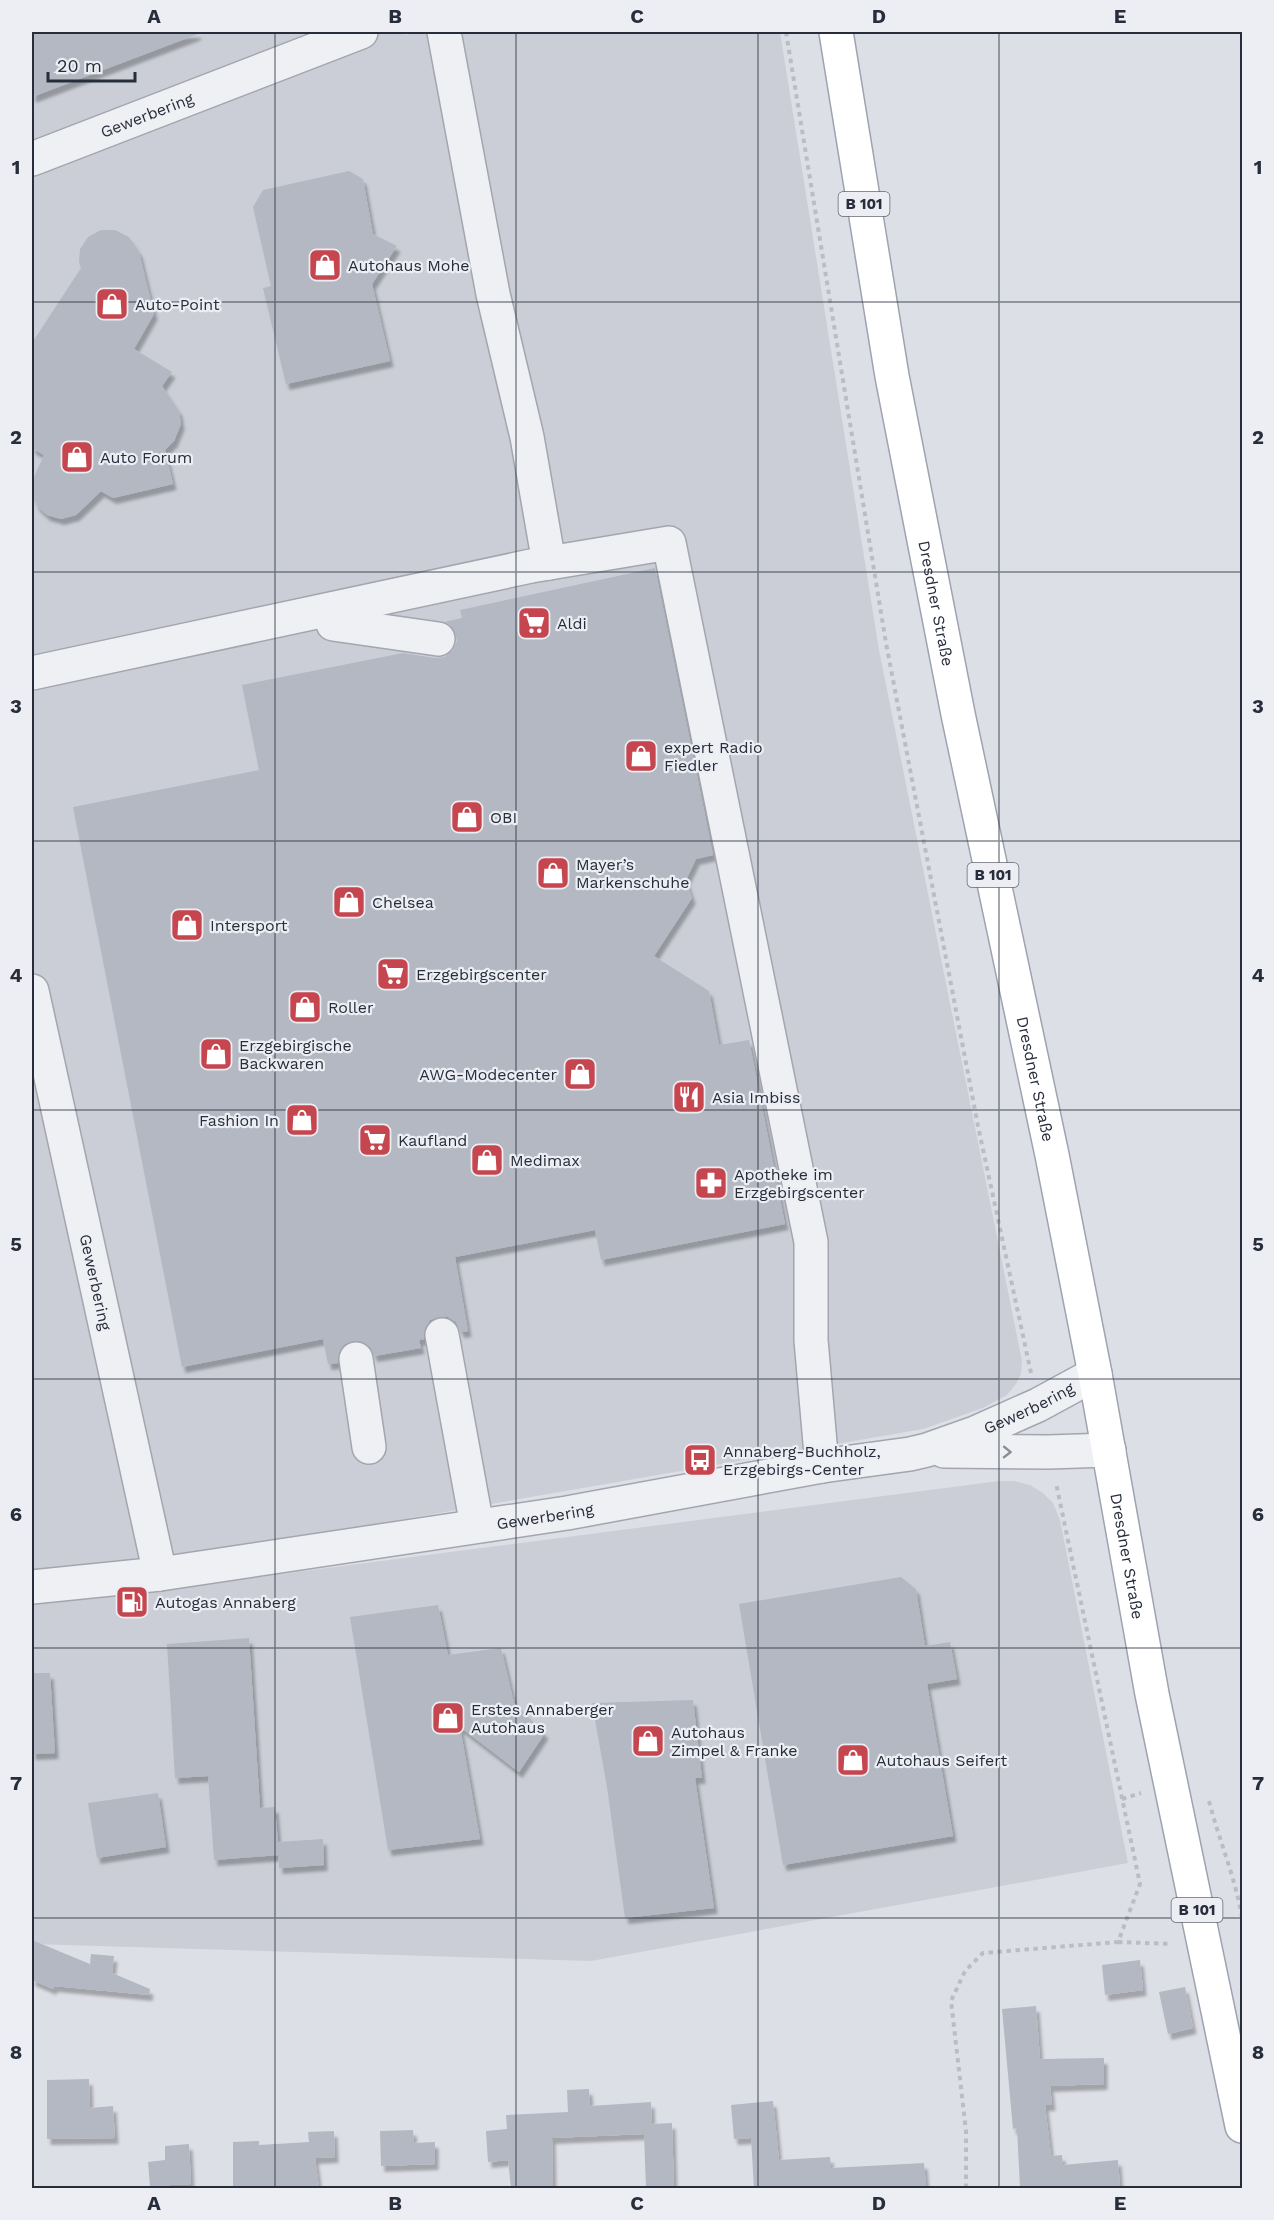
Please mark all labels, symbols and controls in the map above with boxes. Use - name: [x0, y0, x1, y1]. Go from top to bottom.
- text: A: [147, 4, 161, 28]
- text: B: [388, 4, 402, 28]
- text: C: [630, 4, 644, 28]
- text: D: [872, 4, 886, 28]
- text: E: [1114, 4, 1126, 28]
- scale bar: [48, 45, 135, 83]
- text: 20 m: [57, 55, 102, 76]
- street label: Gewerbering: [98, 88, 196, 141]
- text: 1: [12, 155, 20, 179]
- text: 1: [1254, 155, 1262, 179]
- road number: B 101: [838, 192, 890, 216]
- shop icon: Autohaus Mohe: [307, 247, 343, 283]
- place label: Autohaus Mohe: [348, 256, 470, 275]
- shop icon: Auto-Point: [94, 286, 130, 322]
- place label: Auto-Point: [135, 295, 220, 314]
- text: 2: [10, 425, 22, 449]
- text: 2: [1252, 425, 1264, 449]
- shop icon: Auto Forum: [59, 439, 95, 475]
- place label: Auto Forum: [100, 448, 192, 467]
- street label: Dresdner Straße: [915, 539, 958, 668]
- supermarket icon: Aldi: [516, 605, 552, 641]
- place label: Aldi: [557, 614, 587, 633]
- text: 3: [10, 694, 22, 718]
- text: 3: [1252, 694, 1264, 718]
- shop icon: expert Radio Fiedler: [623, 738, 659, 774]
- place label: expert Radio Fiedler: [664, 738, 763, 775]
- shop icon: OBI: [449, 799, 485, 835]
- place label: OBI: [490, 808, 517, 827]
- shop icon: Mayer’s Markenschuhe: [535, 855, 571, 891]
- place label: Mayer’s Markenschuhe: [576, 855, 689, 892]
- road number: B 101: [968, 863, 1018, 887]
- shop icon: Chelsea: [331, 884, 367, 920]
- place label: Chelsea: [372, 893, 434, 912]
- shop icon: Intersport: [169, 907, 205, 943]
- place label: Intersport: [210, 916, 288, 935]
- supermarket icon: Erzgebirgscenter: [375, 956, 411, 992]
- text: 4: [10, 963, 23, 987]
- text: 4: [1252, 963, 1265, 987]
- place label: Erzgebirgscenter: [416, 965, 547, 984]
- shop icon: Roller: [287, 989, 323, 1025]
- place label: Roller: [328, 998, 374, 1017]
- street label: Dresdner Straße: [1013, 1014, 1058, 1143]
- shop icon: Erzgebirgische Backwaren: [198, 1036, 234, 1072]
- place label: Erzgebirgische Backwaren: [239, 1036, 352, 1073]
- shop icon: AWG-Modecenter: [562, 1056, 598, 1092]
- place label: AWG-Modecenter: [419, 1065, 557, 1084]
- restaurant icon: Asia Imbiss: [671, 1079, 707, 1115]
- place label: Asia Imbiss: [712, 1088, 800, 1107]
- shop icon: Fashion In: [284, 1102, 320, 1138]
- place label: Fashion In: [199, 1111, 279, 1130]
- supermarket icon: Kaufland: [357, 1122, 393, 1158]
- place label: Kaufland: [398, 1131, 467, 1150]
- shop icon: Medimax: [469, 1142, 505, 1178]
- place label: Medimax: [510, 1151, 580, 1170]
- pharmacy icon: Apotheke im Erzgebirgscenter: [693, 1165, 729, 1201]
- place label: Apotheke im Erzgebirgscenter: [734, 1165, 865, 1202]
- text: 5: [10, 1232, 22, 1256]
- street label: Gewerbering: [76, 1232, 116, 1332]
- text: 5: [1252, 1232, 1264, 1256]
- street label: Gewerbering: [981, 1378, 1078, 1438]
- bus stop icon: Annaberg-Buchholz, Erzgebirgs-Center: [682, 1442, 718, 1478]
- place label: Annaberg-Buchholz, Erzgebirgs-Center: [723, 1442, 881, 1479]
- one-way arrow: [1002, 1446, 1011, 1458]
- street label: Dresdner Straße: [1107, 1492, 1148, 1621]
- street label: Gewerbering: [495, 1499, 596, 1533]
- text: 6: [10, 1502, 22, 1526]
- text: 6: [1252, 1502, 1264, 1526]
- fuel station icon: Autogas Annaberg: [114, 1584, 150, 1620]
- place label: Autogas Annaberg: [155, 1593, 296, 1612]
- shop icon: Erstes Annaberger Autohaus: [430, 1700, 466, 1736]
- place label: Erstes Annaberger Autohaus: [471, 1700, 615, 1737]
- shop icon: Autohaus Zimpel & Franke: [630, 1723, 666, 1759]
- place label: Autohaus Zimpel & Franke: [671, 1723, 797, 1760]
- shop icon: Autohaus Seifert: [835, 1742, 871, 1778]
- place label: Autohaus Seifert: [876, 1751, 1007, 1770]
- text: 7: [10, 1771, 22, 1795]
- text: 7: [1252, 1771, 1264, 1795]
- road number: B 101: [1172, 1898, 1222, 1922]
- text: 8: [10, 2040, 22, 2064]
- text: 8: [1252, 2040, 1264, 2064]
- text: A: [147, 2191, 161, 2215]
- text: B: [388, 2191, 402, 2215]
- text: C: [630, 2191, 644, 2215]
- text: D: [872, 2191, 886, 2215]
- text: E: [1114, 2191, 1126, 2215]

